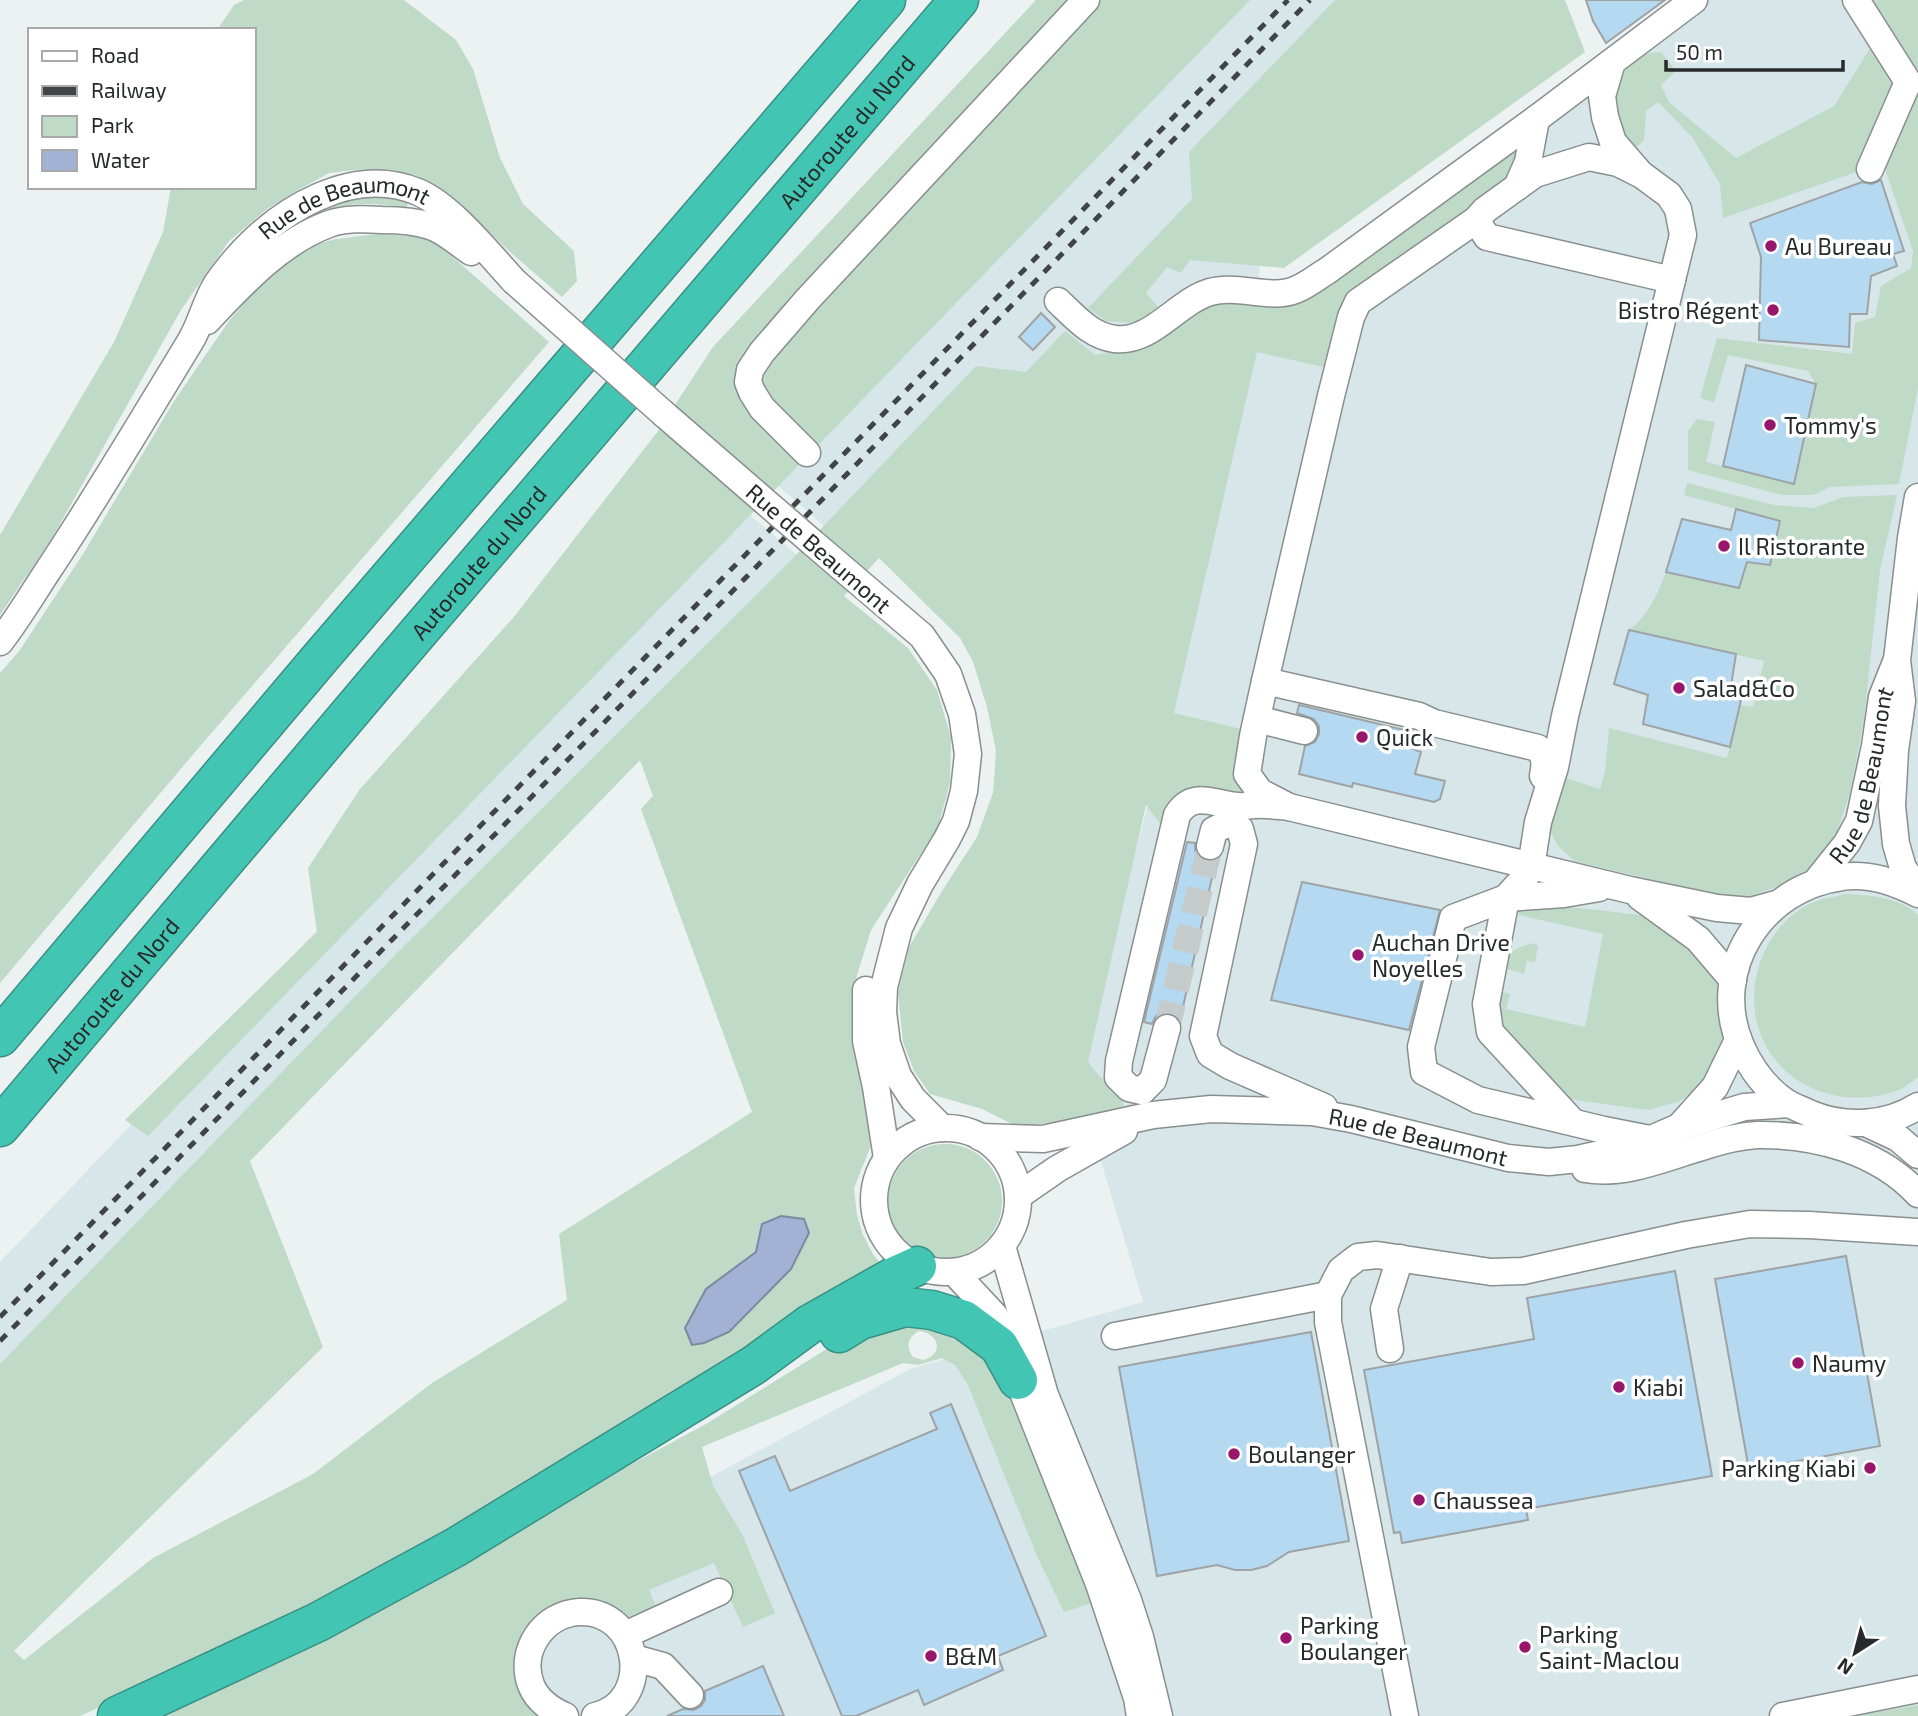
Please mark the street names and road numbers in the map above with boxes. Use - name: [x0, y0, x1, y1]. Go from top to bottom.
- street label: Autoroute du Nord: [773, 49, 920, 214]
- street label: Rue de Beaumont: [252, 169, 436, 245]
- street label: Rue de Beaumont: [741, 477, 897, 619]
- street label: Autoroute du Nord: [405, 480, 552, 645]
- street label: Rue de Beaumont: [1822, 682, 1899, 869]
- street label: Autoroute du Nord: [38, 912, 185, 1078]
- street label: Rue de Beaumont: [1327, 1101, 1511, 1171]

